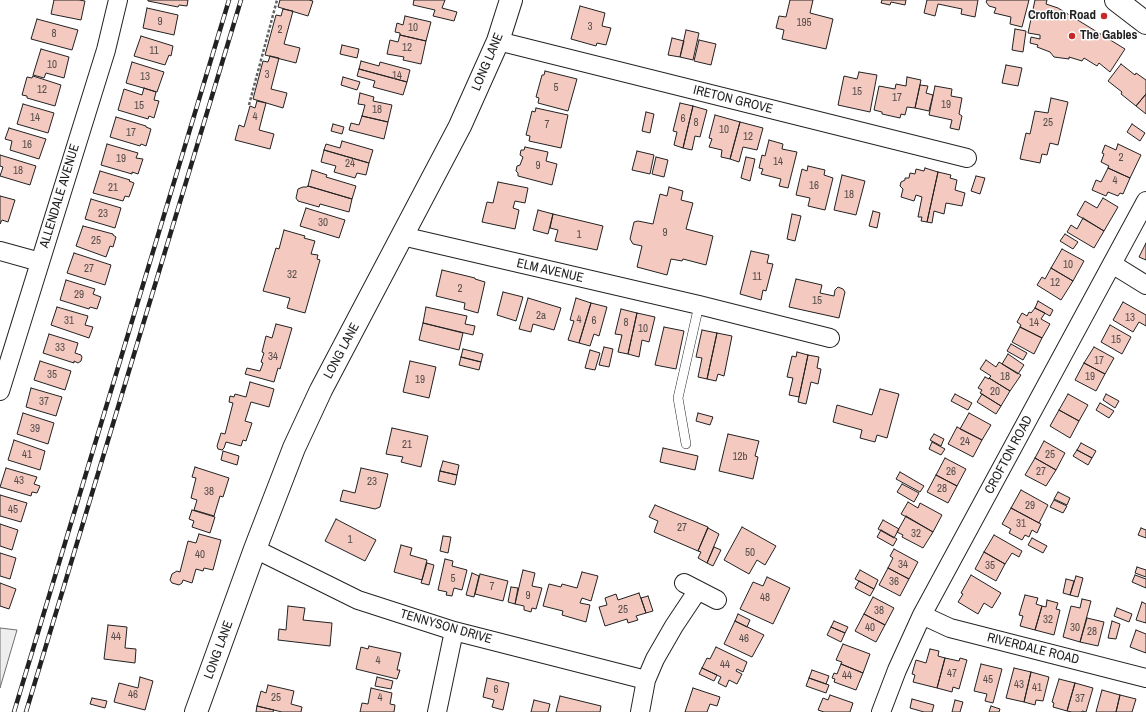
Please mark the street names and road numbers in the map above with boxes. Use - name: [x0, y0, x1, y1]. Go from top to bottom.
- street label: LONG LANE: [469, 31, 507, 93]
- street label: IRETON GROVE: [692, 83, 774, 117]
- street label: ALLENDALE AVENUE: [37, 142, 83, 250]
- street label: ELM AVENUE: [515, 256, 585, 286]
- street label: LONG LANE: [321, 320, 363, 382]
- street label: CROFTON ROAD: [982, 413, 1036, 497]
- street label: TENNYSON DRIVE: [398, 606, 494, 648]
- street label: LONG LANE: [201, 619, 237, 681]
- street label: RIVERDALE ROAD: [985, 630, 1081, 668]

